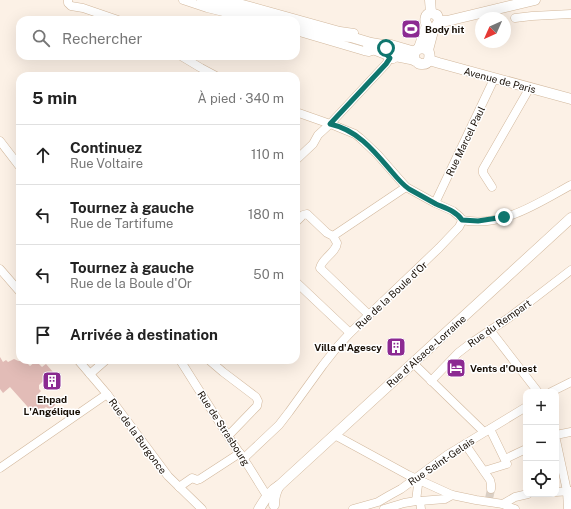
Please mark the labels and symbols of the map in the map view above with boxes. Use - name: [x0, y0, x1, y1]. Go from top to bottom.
- north arrow: [475, 12, 511, 48]
- sports icon: Body hit: [400, 18, 422, 40]
- place label: Body hit: [425, 23, 464, 35]
- route start: [377, 39, 395, 57]
- street label: Avenue de Paris: [463, 65, 537, 95]
- street label: Rue Marcel Paul: [443, 104, 487, 178]
- route end: [495, 208, 513, 226]
- street label: Rue de la Boule d'Or: [353, 259, 429, 331]
- street label: Rue du Rempart: [465, 297, 533, 349]
- street label: Rue d'Alsace-Lorraine: [384, 312, 468, 390]
- building icon: Villa d'Agescy: [385, 336, 407, 358]
- place label: Villa d'Agescy: [314, 341, 382, 353]
- hotel icon: Vents d'Ouest: [445, 357, 467, 379]
- place label: Vents d'Ouest: [470, 362, 537, 374]
- building icon: Ehpad L'Angélique: [41, 370, 63, 392]
- street label: Rue de Strasbourg: [195, 388, 253, 468]
- place label: Ehpad L'Angélique: [23, 393, 81, 417]
- street label: Rue de la Burgonce: [107, 396, 170, 476]
- street label: Rue Saint-Gelais: [406, 434, 476, 488]

